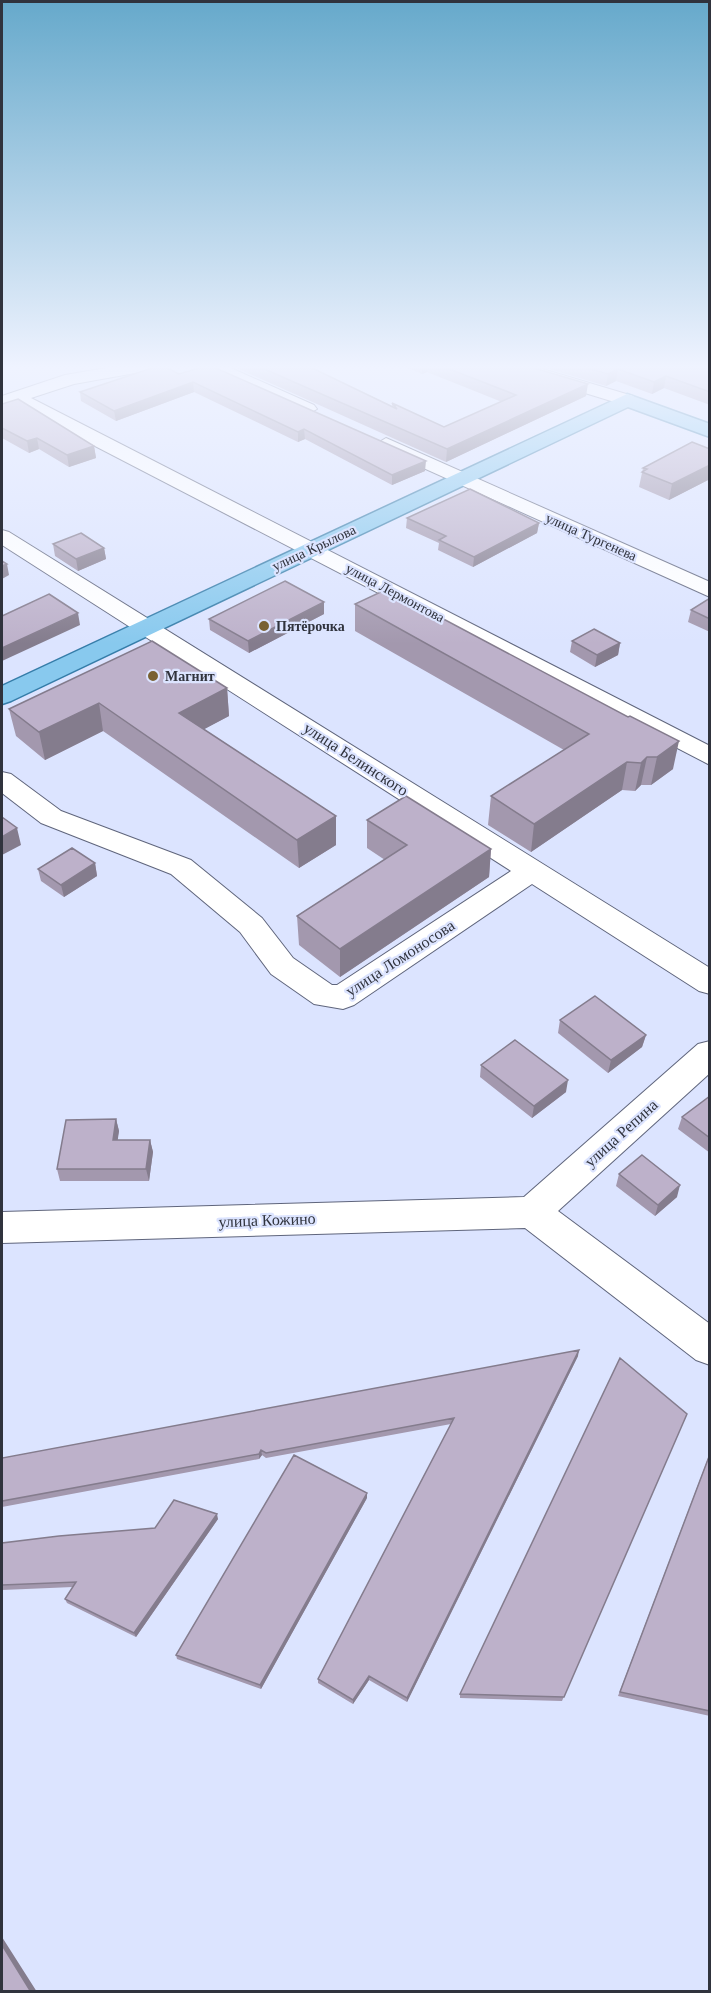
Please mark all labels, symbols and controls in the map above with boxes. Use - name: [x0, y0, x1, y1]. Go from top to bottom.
- street label: улица Тургенева: [543, 510, 640, 564]
- street label: улица Крылова: [270, 522, 359, 574]
- street label: улица Лермонтова: [343, 561, 448, 626]
- marker: Пятёрочка: [257, 619, 271, 633]
- place label: Пятёрочка: [276, 619, 345, 634]
- marker: Магнит: [146, 669, 160, 683]
- place label: Магнит: [165, 669, 215, 684]
- street label: улица Белинского: [300, 719, 411, 800]
- street label: улица Ломоносова: [342, 916, 458, 1000]
- street label: улица Репина: [581, 1096, 662, 1171]
- street label: улица Кожино: [218, 1210, 316, 1231]

